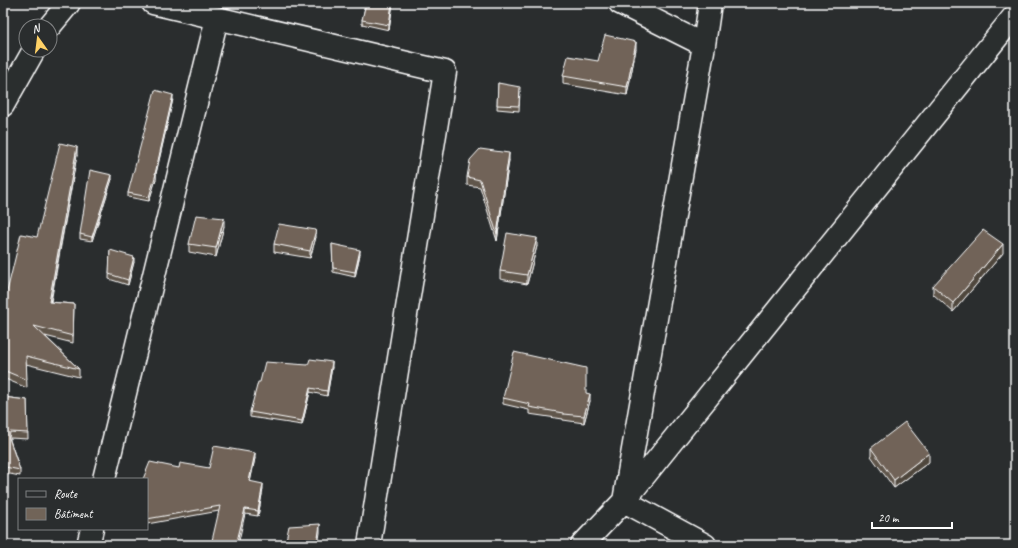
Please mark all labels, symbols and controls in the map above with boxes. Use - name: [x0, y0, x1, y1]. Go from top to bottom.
- north arrow: [18, 18, 58, 58]
- text: N: [31, 20, 43, 36]
- legend: [18, 478, 148, 530]
- text: Route: [54, 486, 78, 502]
- scale bar: [872, 504, 952, 530]
- text: Bâtiment: [54, 506, 93, 522]
- text: 20 m: [878, 510, 900, 526]

